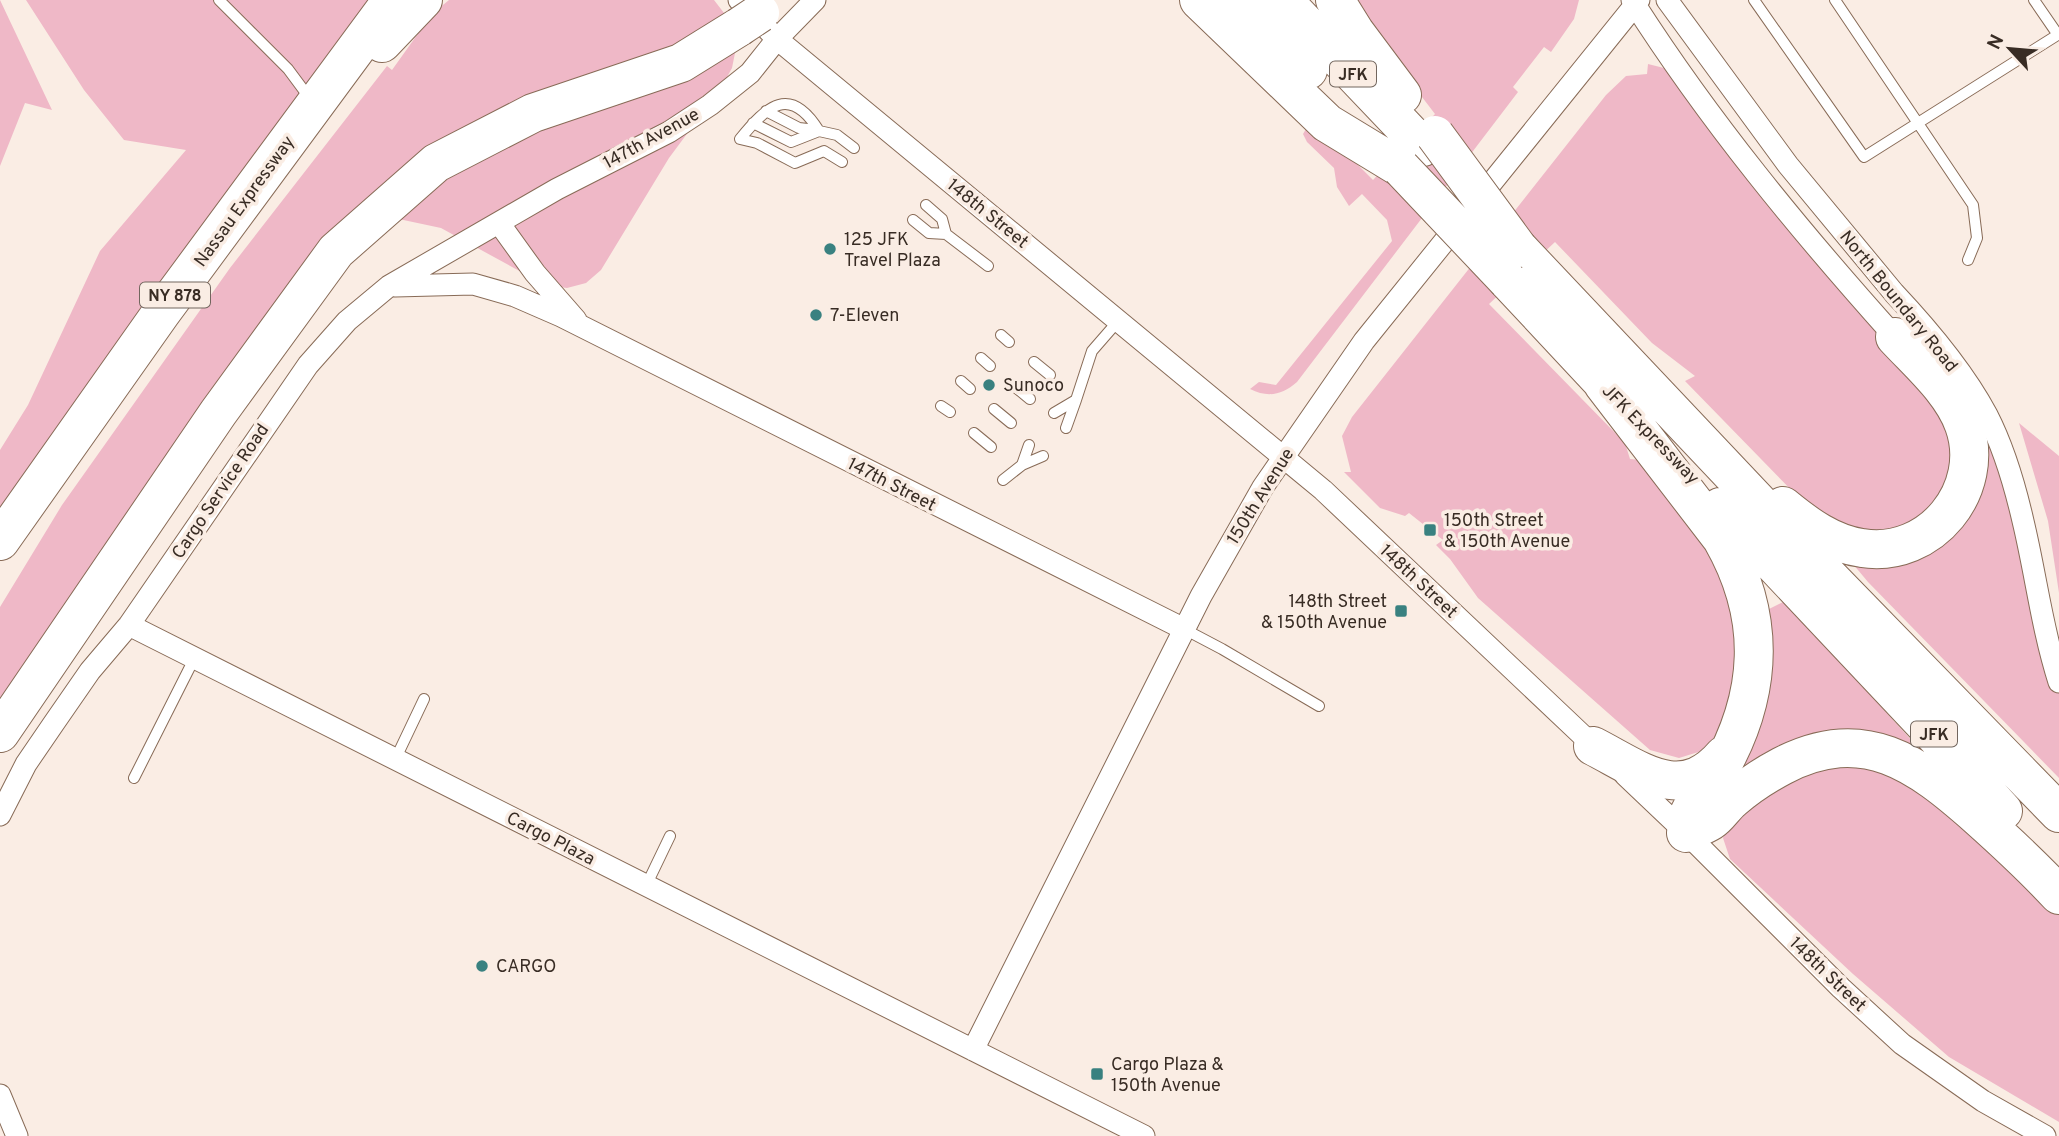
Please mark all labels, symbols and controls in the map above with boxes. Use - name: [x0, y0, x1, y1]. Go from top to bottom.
- north arrow: [1975, 14, 2045, 84]
- text: N: [1983, 31, 2010, 54]
- road number: JFK: [1330, 61, 1376, 86]
- street label: 147th Avenue: [600, 103, 704, 175]
- street label: Nassau Expressway: [190, 132, 301, 272]
- street label: 148th Street: [942, 174, 1033, 254]
- street label: North Boundary Road: [1834, 226, 1962, 378]
- place label: 125 JFK Travel Plaza: [844, 229, 941, 273]
- marker: 125 JFK Travel Plaza: [822, 241, 838, 257]
- road number: NY 878: [140, 282, 210, 308]
- place label: 7-Eleven: [830, 305, 899, 328]
- marker: 7-Eleven: [808, 307, 824, 323]
- place label: Sunoco: [1003, 375, 1064, 398]
- marker: Sunoco: [981, 377, 997, 393]
- street label: JFK Expressway: [1596, 380, 1704, 490]
- street label: Cargo Service Road: [167, 420, 275, 564]
- street label: 150th Avenue: [1222, 444, 1300, 549]
- street label: 147th Street: [843, 453, 940, 518]
- place label: 150th Street & 150th Avenue: [1444, 510, 1570, 554]
- marker: 150th Street & 150th Avenue: [1422, 522, 1438, 538]
- street label: 148th Street: [1374, 540, 1462, 624]
- place label: 148th Street & 150th Avenue: [1261, 591, 1387, 635]
- marker: 148th Street & 150th Avenue: [1393, 603, 1409, 619]
- road number: JFK: [1911, 722, 1957, 747]
- street label: Cargo Plaza: [502, 807, 598, 871]
- street label: 148th Street: [1784, 933, 1870, 1018]
- place label: CARGO: [496, 956, 556, 979]
- marker: CARGO: [474, 958, 490, 974]
- place label: Cargo Plaza & 150th Avenue: [1111, 1054, 1224, 1098]
- marker: Cargo Plaza & 150th Avenue: [1089, 1066, 1105, 1082]

